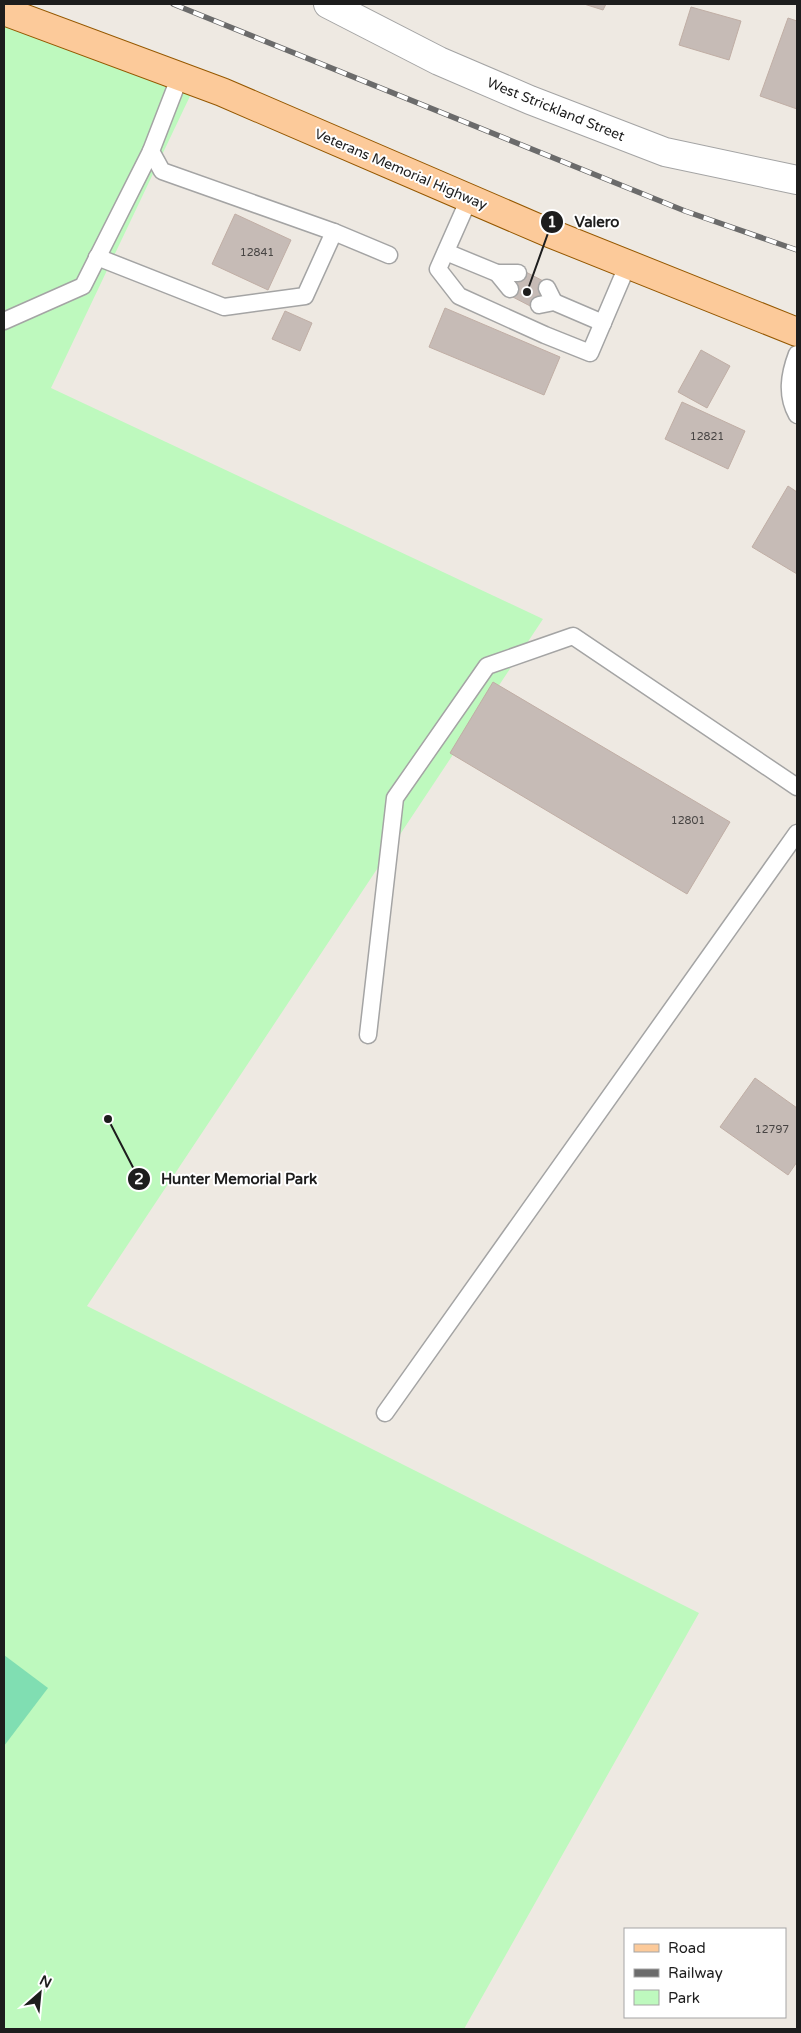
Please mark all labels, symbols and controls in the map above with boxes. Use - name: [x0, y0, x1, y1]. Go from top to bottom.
- street label: West Strickland Street: [484, 74, 628, 145]
- street label: Veterans Memorial Highway: [312, 125, 490, 214]
- callout: Valero: [540, 207, 630, 237]
- text: 1: [547, 213, 557, 231]
- text: Valero: [575, 213, 619, 231]
- house number: 12841: [240, 246, 274, 259]
- house number: 12821: [690, 430, 724, 443]
- house number: 12801: [671, 814, 705, 827]
- house number: 12797: [755, 1123, 789, 1136]
- callout: Hunter Memorial Park: [126, 1164, 327, 1194]
- text: 2: [134, 1170, 144, 1188]
- text: Hunter Memorial Park: [161, 1170, 317, 1188]
- legend: [624, 1928, 786, 2018]
- text: Road: [668, 1939, 706, 1957]
- text: Railway: [668, 1964, 723, 1982]
- north arrow: [15, 1968, 65, 2018]
- text: N: [37, 1972, 55, 1992]
- text: Park: [668, 1989, 700, 2007]

